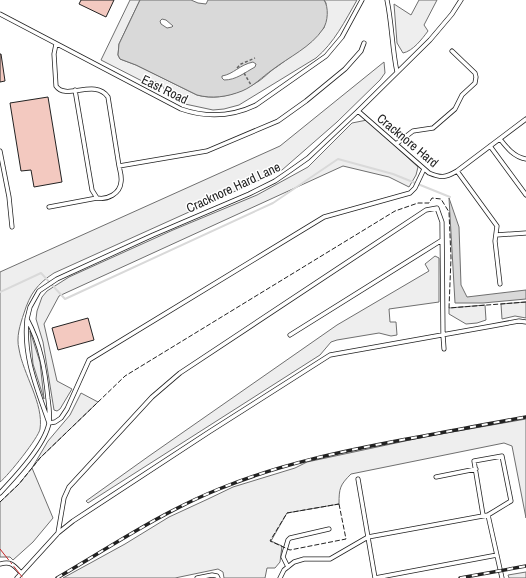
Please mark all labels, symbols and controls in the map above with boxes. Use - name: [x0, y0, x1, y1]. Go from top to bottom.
- street label: East Road: [139, 71, 191, 108]
- street label: Cracknore Hard: [373, 110, 442, 171]
- street label: Cracknore Hard Lane: [183, 158, 283, 217]

